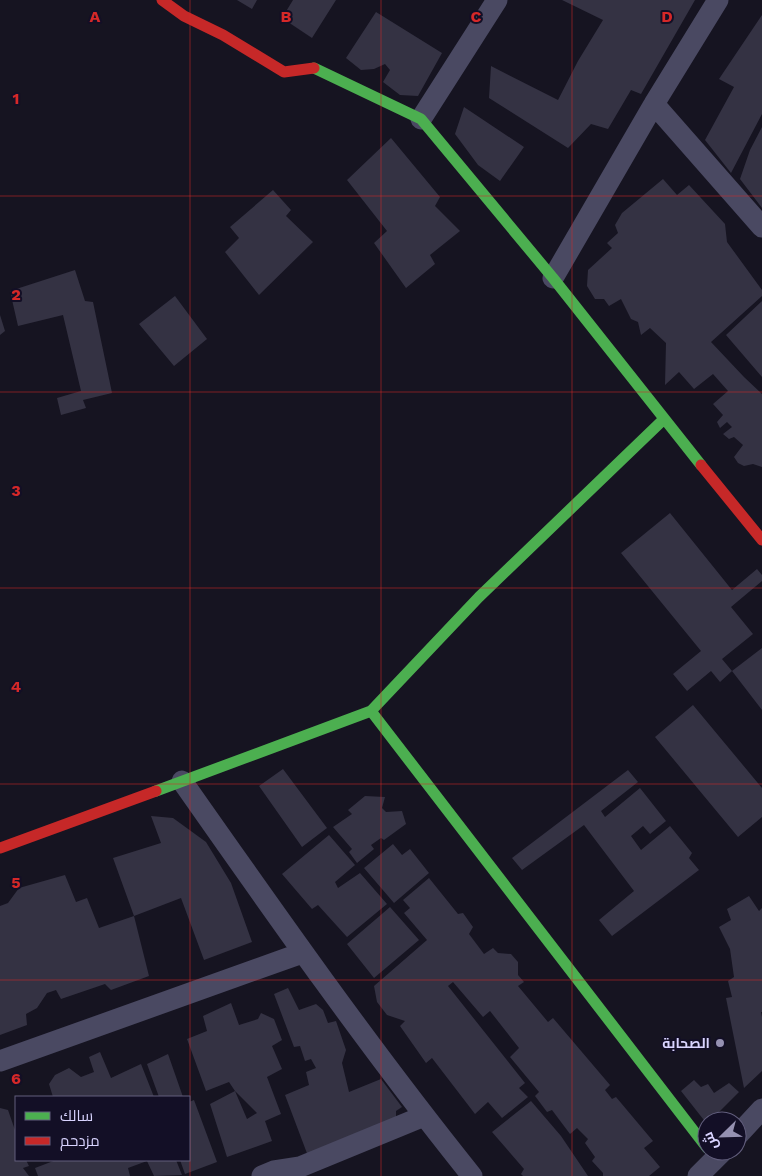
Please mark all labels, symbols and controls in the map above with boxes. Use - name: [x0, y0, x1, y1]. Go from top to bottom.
- text: A: [90, 7, 101, 26]
- text: B: [281, 7, 292, 26]
- text: C: [471, 7, 482, 26]
- text: D: [661, 7, 673, 26]
- text: 1: [13, 89, 19, 108]
- text: 2: [11, 285, 21, 304]
- text: 3: [11, 481, 21, 500]
- text: 4: [11, 677, 21, 696]
- text: 5: [11, 873, 21, 892]
- place label: الصحابة: [662, 1035, 710, 1051]
- marker: الصحابة: [714, 1037, 726, 1049]
- text: 6: [11, 1069, 21, 1088]
- legend: [15, 1096, 190, 1161]
- text: سالك: [60, 1107, 93, 1125]
- north arrow: [697, 1111, 747, 1161]
- text: ش: [699, 1129, 722, 1152]
- text: مزدحم: [60, 1132, 100, 1151]

